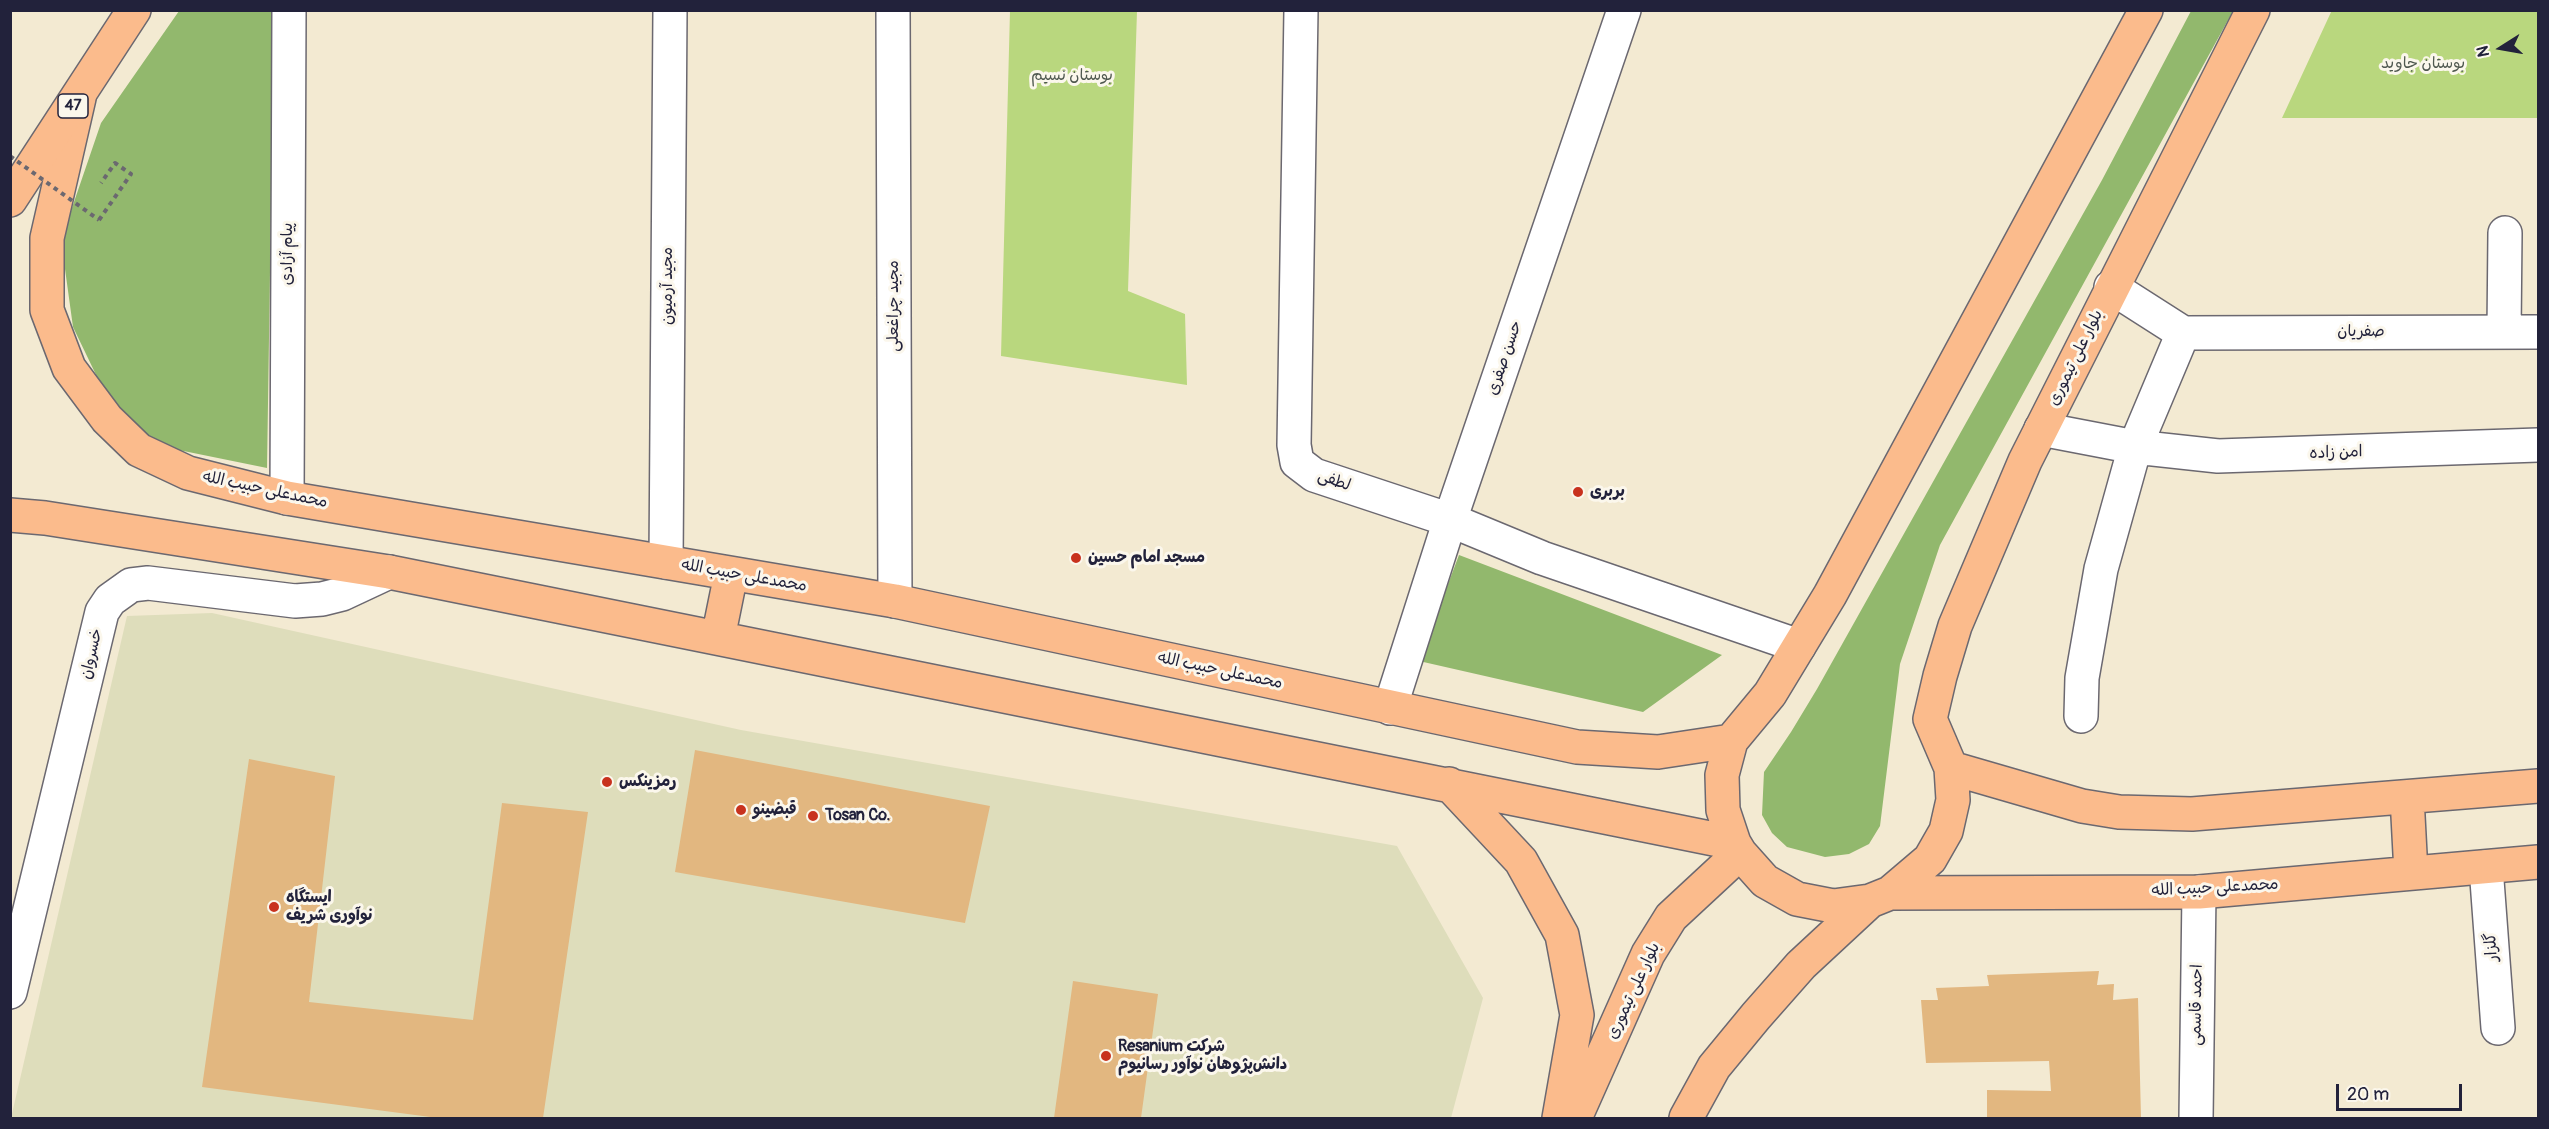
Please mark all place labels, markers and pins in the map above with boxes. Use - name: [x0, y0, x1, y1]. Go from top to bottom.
- place label: بربری: [1590, 482, 1625, 502]
- marker: بربری: [1571, 485, 1585, 499]
- place label: مسجد امام حسین: [1088, 548, 1205, 568]
- marker: مسجد امام حسین: [1069, 551, 1083, 565]
- place label: رمزینکس: [619, 772, 676, 792]
- marker: رمزینکس: [600, 775, 614, 789]
- place label: قبضینو: [753, 800, 797, 820]
- marker: قبضینو: [734, 803, 748, 817]
- place label: Tosan Co.: [825, 806, 890, 826]
- marker: Tosan Co.: [806, 809, 820, 823]
- place label: ایستگاه نوآوری شریف: [286, 888, 372, 926]
- marker: ایستگاه نوآوری شریف: [267, 900, 281, 914]
- place label: Resanium شرکت دانش‌پژوهان نوآور رسانیوم: [1118, 1037, 1287, 1075]
- marker: Resanium شرکت دانش‌پژوهان نوآور رسانیوم: [1099, 1049, 1113, 1063]

